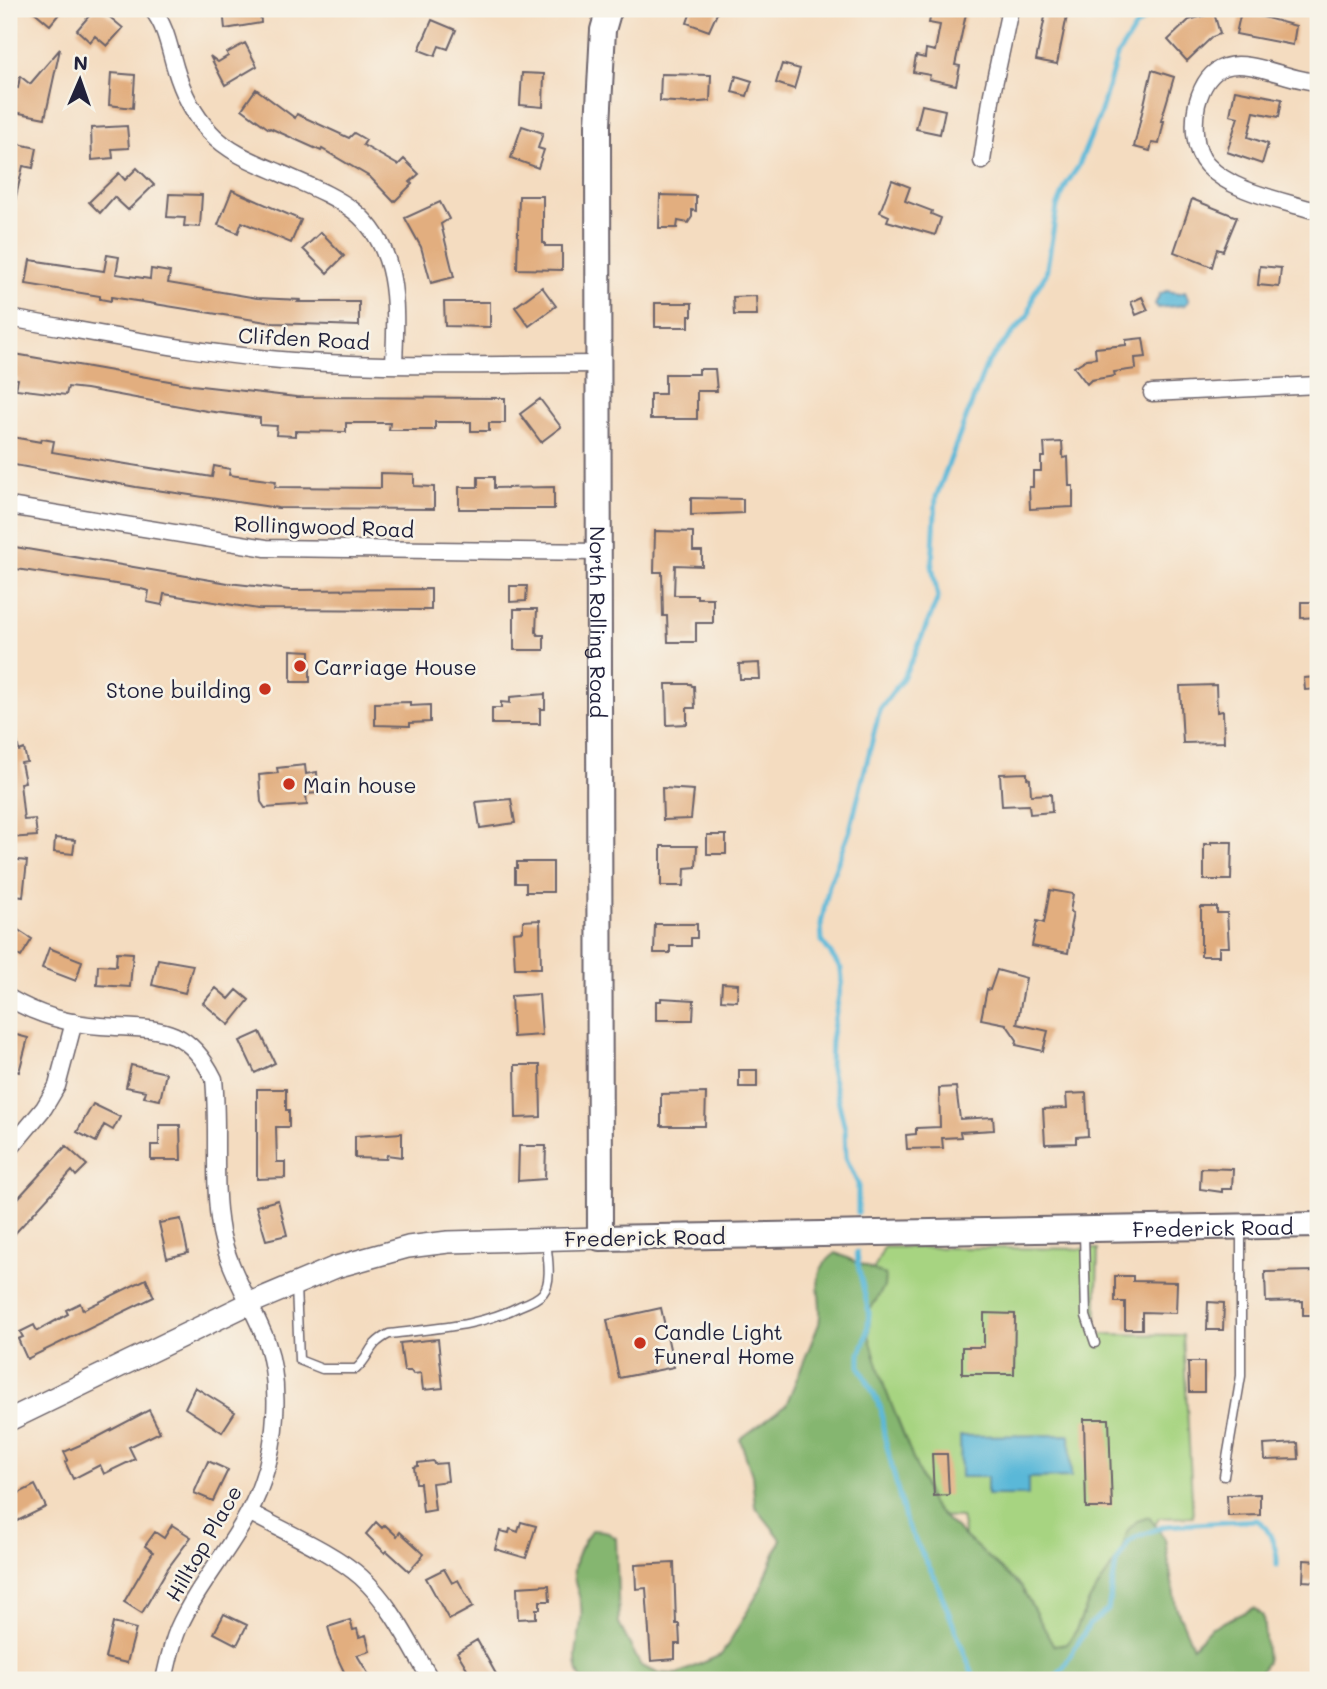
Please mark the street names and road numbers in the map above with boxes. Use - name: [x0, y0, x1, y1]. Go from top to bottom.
- street label: Clifden Road: [237, 321, 371, 355]
- street label: Rollingwood Road: [233, 509, 415, 543]
- street label: North Rolling Road: [585, 526, 613, 718]
- street label: Frederick Road: [1132, 1212, 1294, 1242]
- street label: Frederick Road: [564, 1222, 726, 1252]
- street label: Hilltop Place: [159, 1480, 247, 1606]

